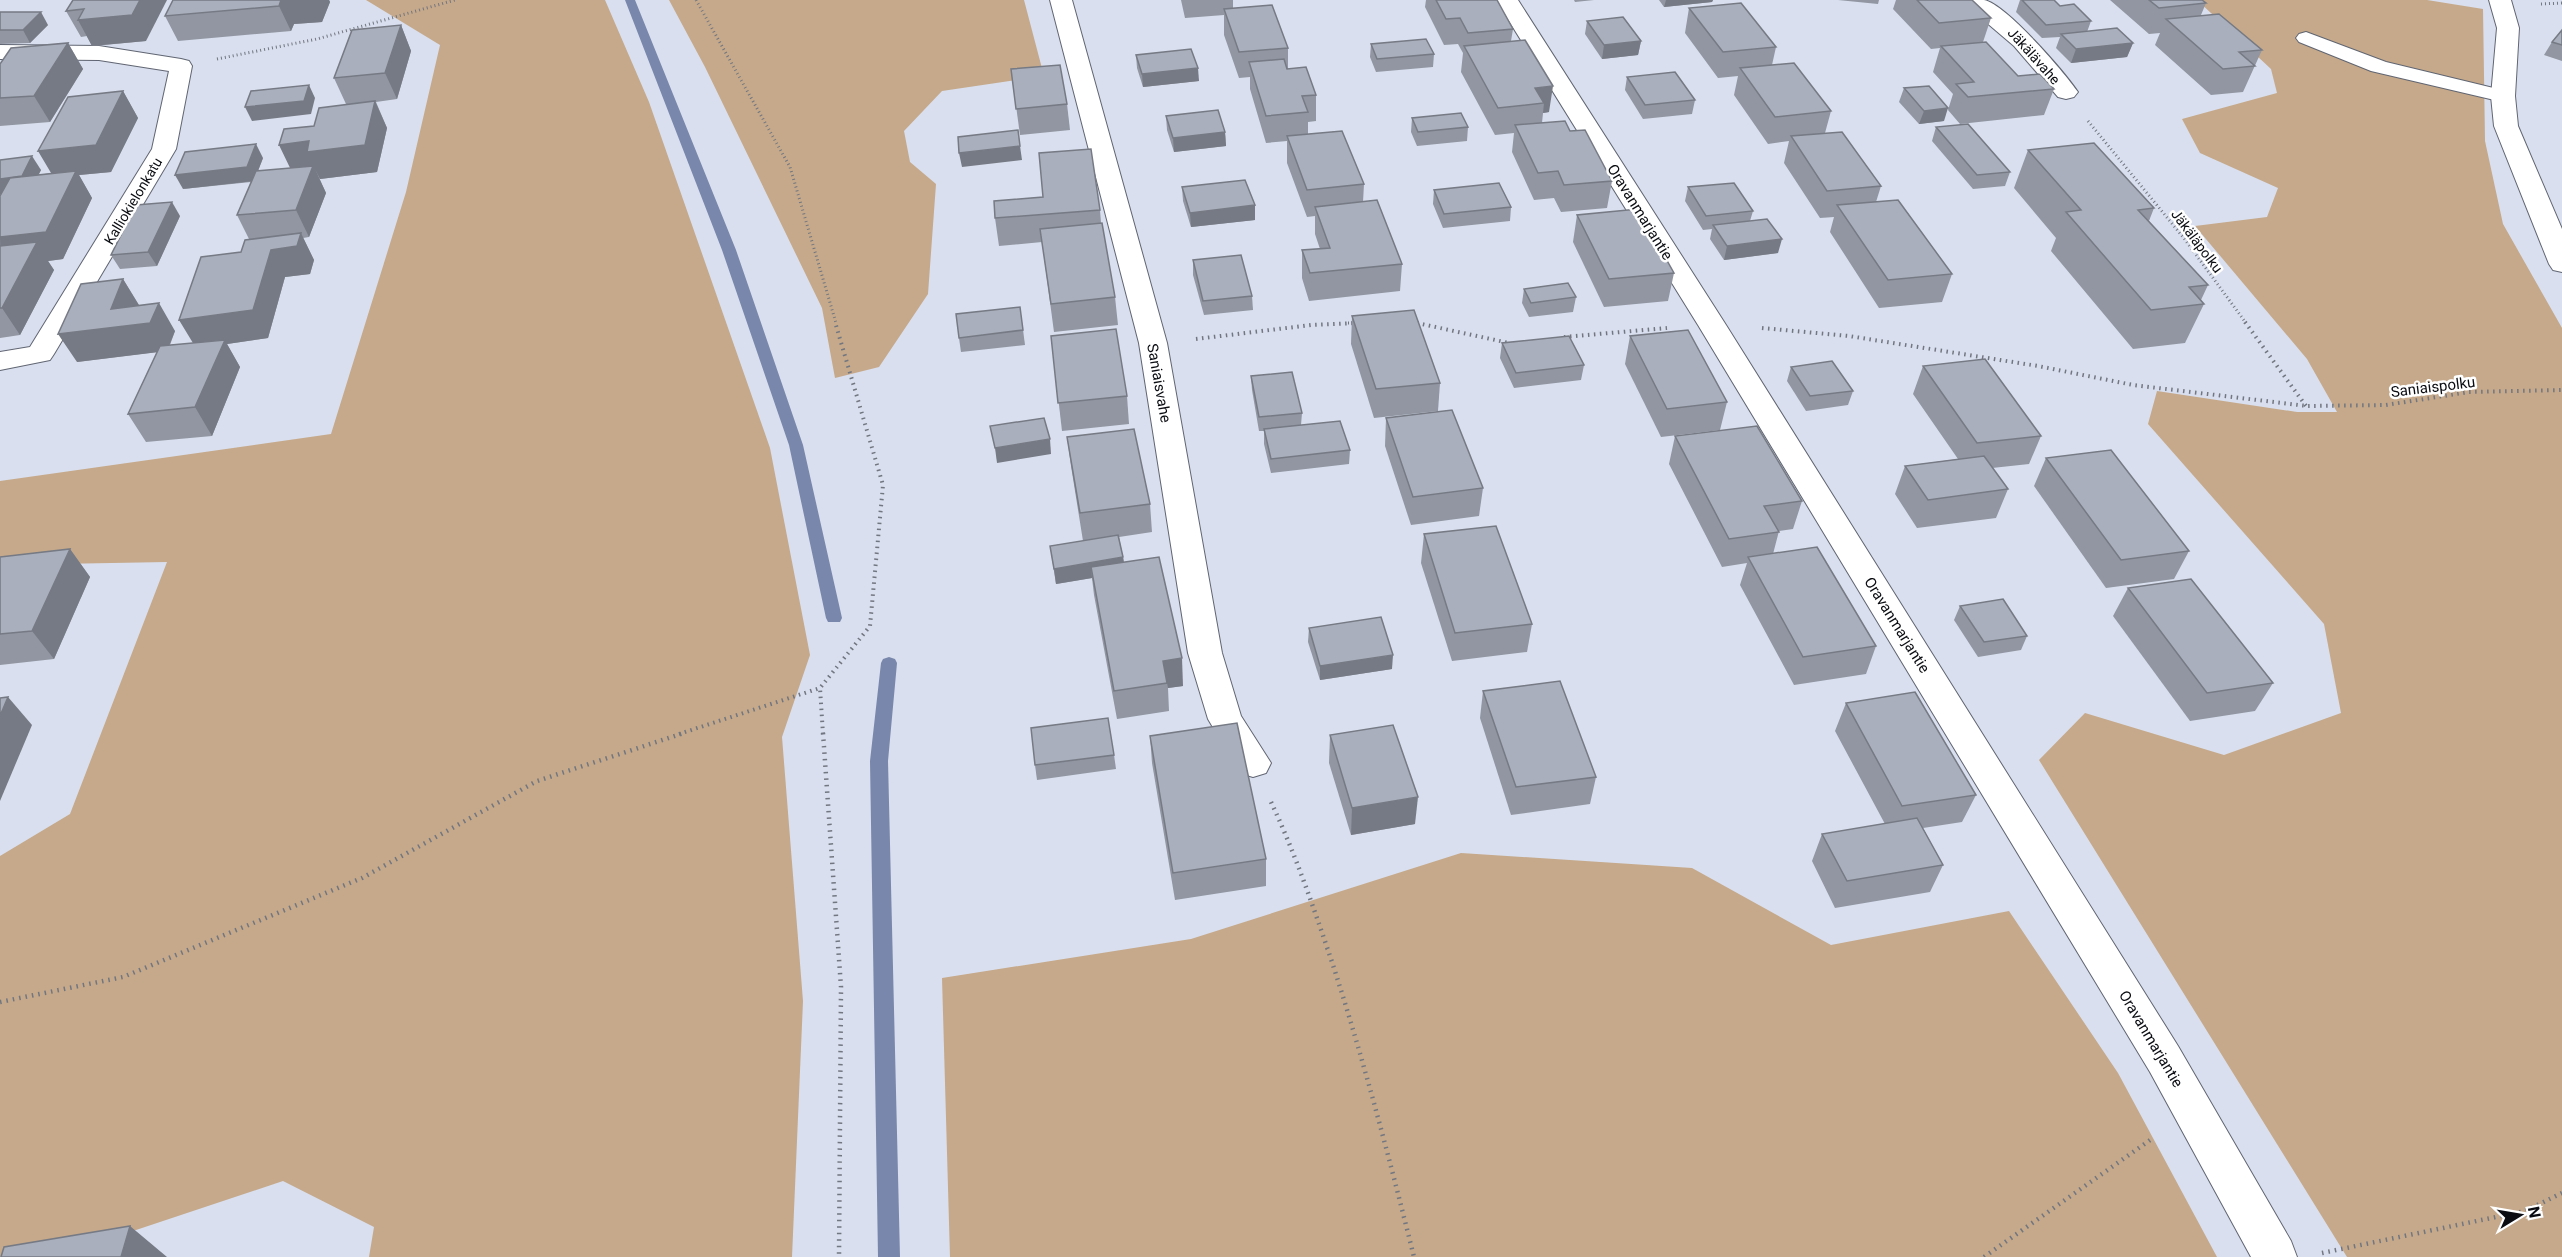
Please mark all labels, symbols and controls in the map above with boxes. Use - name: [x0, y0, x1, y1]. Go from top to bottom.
- street label: Jäkälävahe: [2004, 24, 2064, 88]
- street label: Kalliokielonkatu: [101, 155, 165, 247]
- street label: Oravanmarjantie: [1603, 161, 1677, 263]
- street label: Jäkäläpolku: [2168, 206, 2226, 276]
- street label: Saniaisvahe: [1143, 342, 1175, 424]
- street label: Saniaispolku: [2390, 373, 2476, 401]
- street label: Oravanmarjantie: [1860, 574, 1934, 676]
- street label: Oravanmarjantie: [2115, 987, 2187, 1091]
- north arrow: [2490, 1185, 2550, 1245]
- text: N: [2524, 1205, 2545, 1220]

